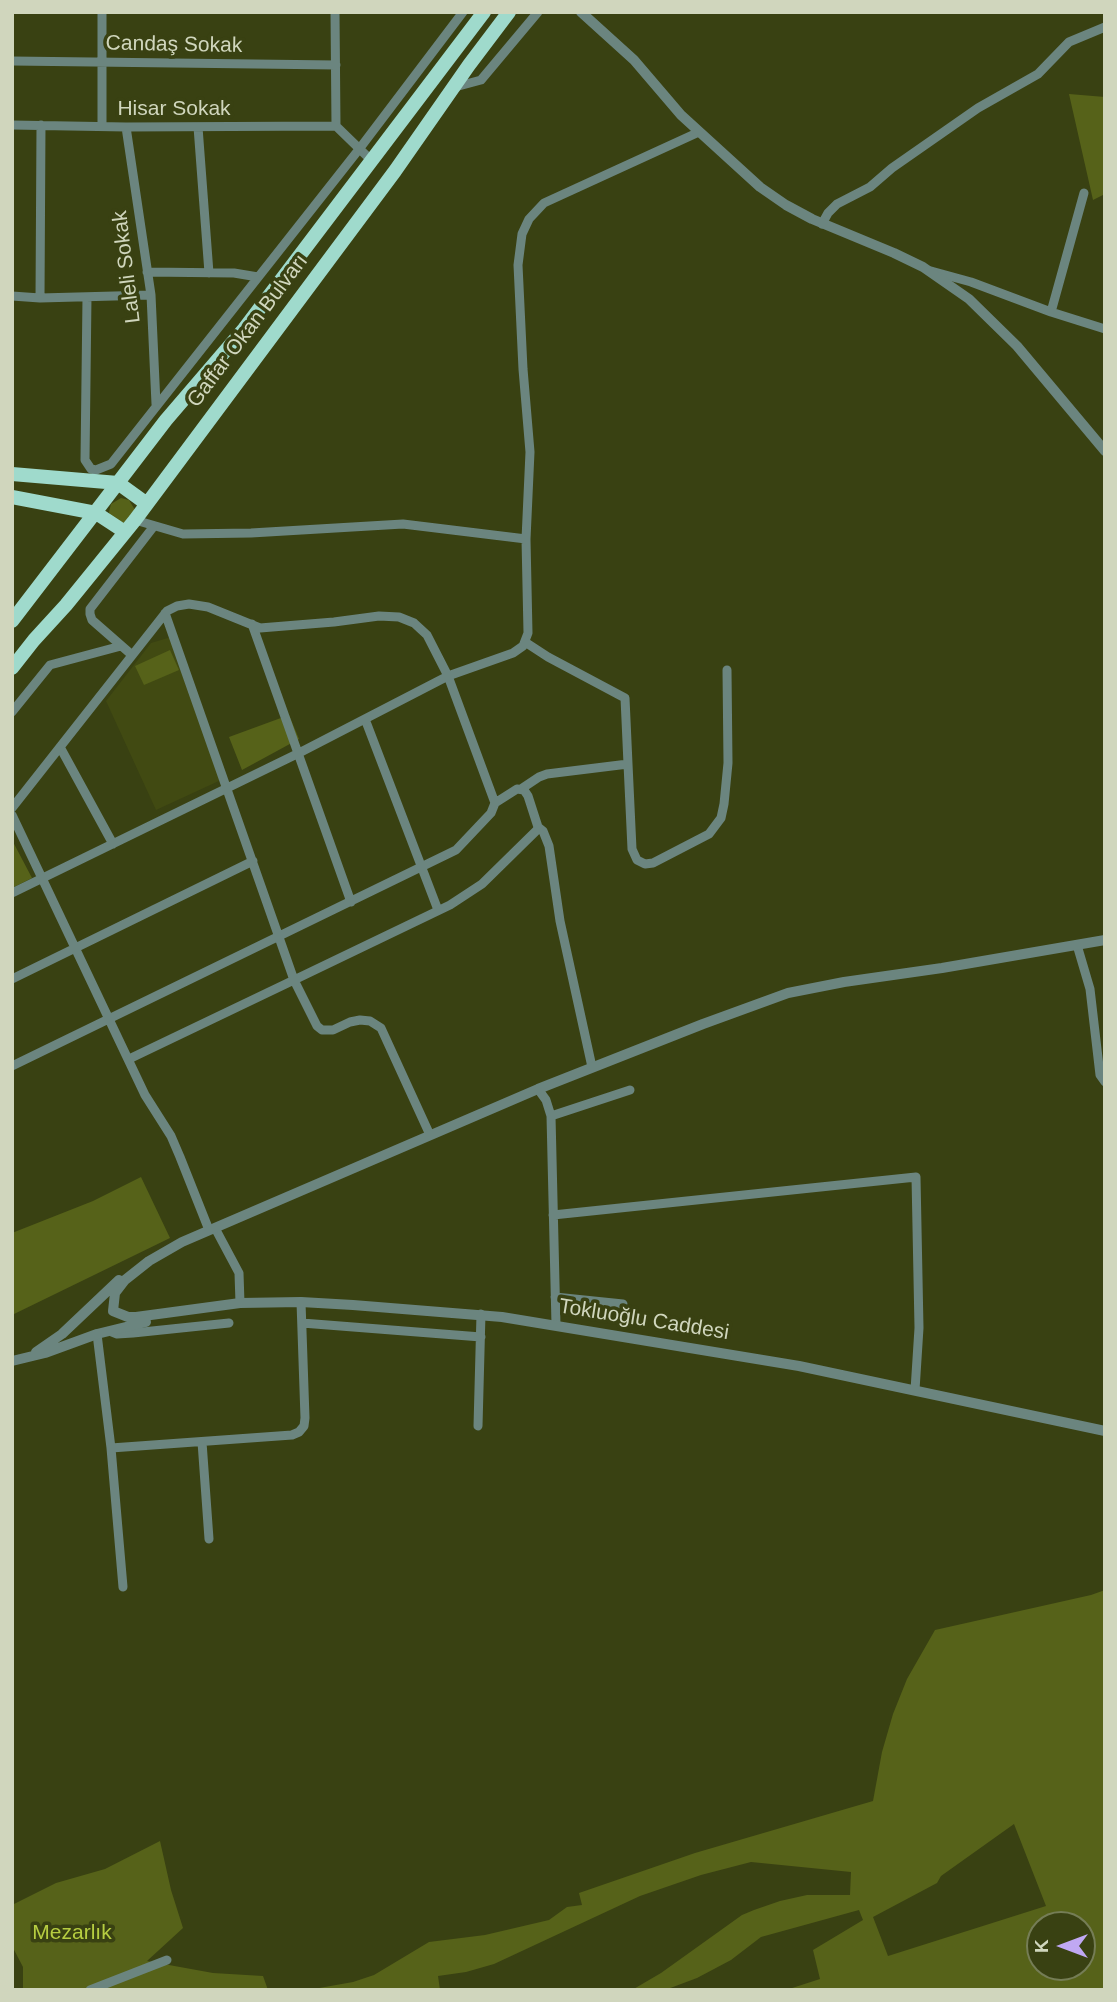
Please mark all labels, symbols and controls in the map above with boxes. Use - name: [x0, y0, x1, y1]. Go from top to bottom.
- street label: Candaş Sokak: [105, 31, 243, 59]
- street label: Hisar Sokak: [117, 96, 231, 122]
- street label: Laleli Sokak: [108, 209, 146, 325]
- street label: Gaffar Okan Bulvarı: [182, 249, 314, 413]
- street label: Tokluoğlu Caddesi: [557, 1294, 731, 1346]
- north arrow: [1026, 1911, 1096, 1981]
- park label: Mezarlık: [32, 1920, 112, 1946]
- text: K: [1031, 1939, 1052, 1953]

